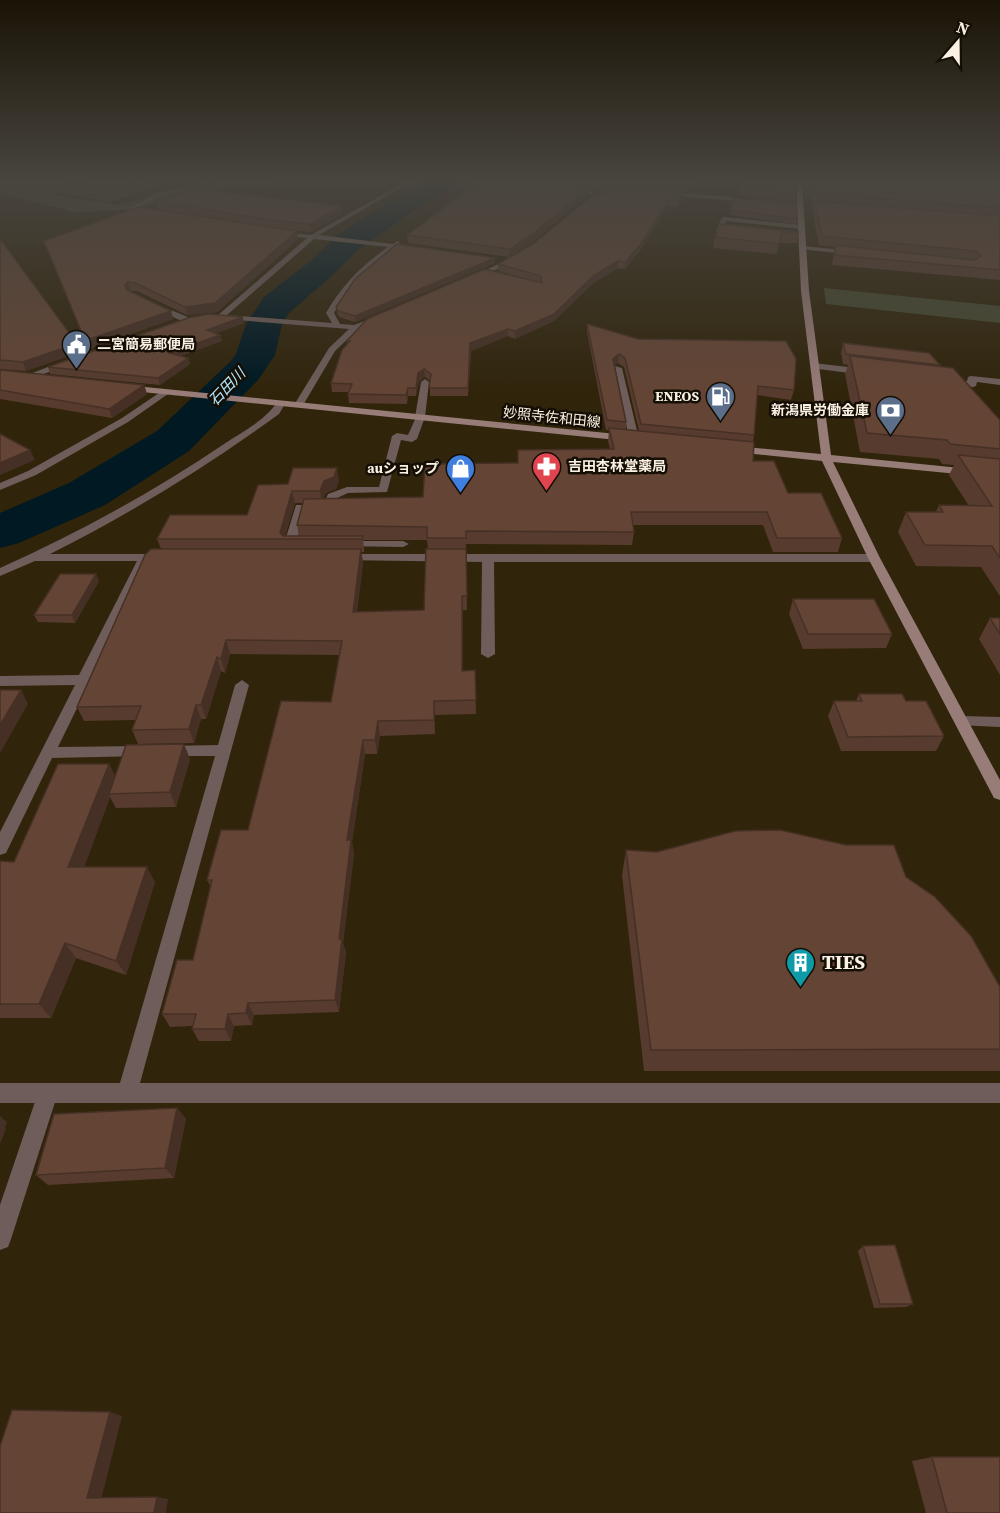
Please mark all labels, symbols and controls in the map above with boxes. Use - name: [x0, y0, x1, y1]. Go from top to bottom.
- north arrow: [928, 12, 988, 72]
- text: N: [954, 16, 973, 40]
- public building icon: 二宮簡易郵便局: [60, 328, 92, 370]
- place label: 二宮簡易郵便局: [97, 334, 195, 354]
- water label: 石田川: [203, 362, 251, 410]
- fuel station icon: ENEOS: [704, 380, 736, 422]
- place label: ENEOS: [655, 386, 699, 406]
- bank icon: 新潟県労働金庫: [874, 394, 906, 436]
- place label: 新潟県労働金庫: [771, 400, 869, 420]
- street label: 妙照寺佐和田線: [502, 402, 602, 432]
- pharmacy icon: 吉田杏林堂薬局: [531, 450, 563, 492]
- shop icon: auショップ: [444, 452, 476, 494]
- place label: 吉田杏林堂薬局: [568, 456, 666, 476]
- place label: auショップ: [367, 458, 439, 478]
- building icon: TIES: [785, 946, 817, 988]
- place label: TIES: [822, 948, 865, 976]

